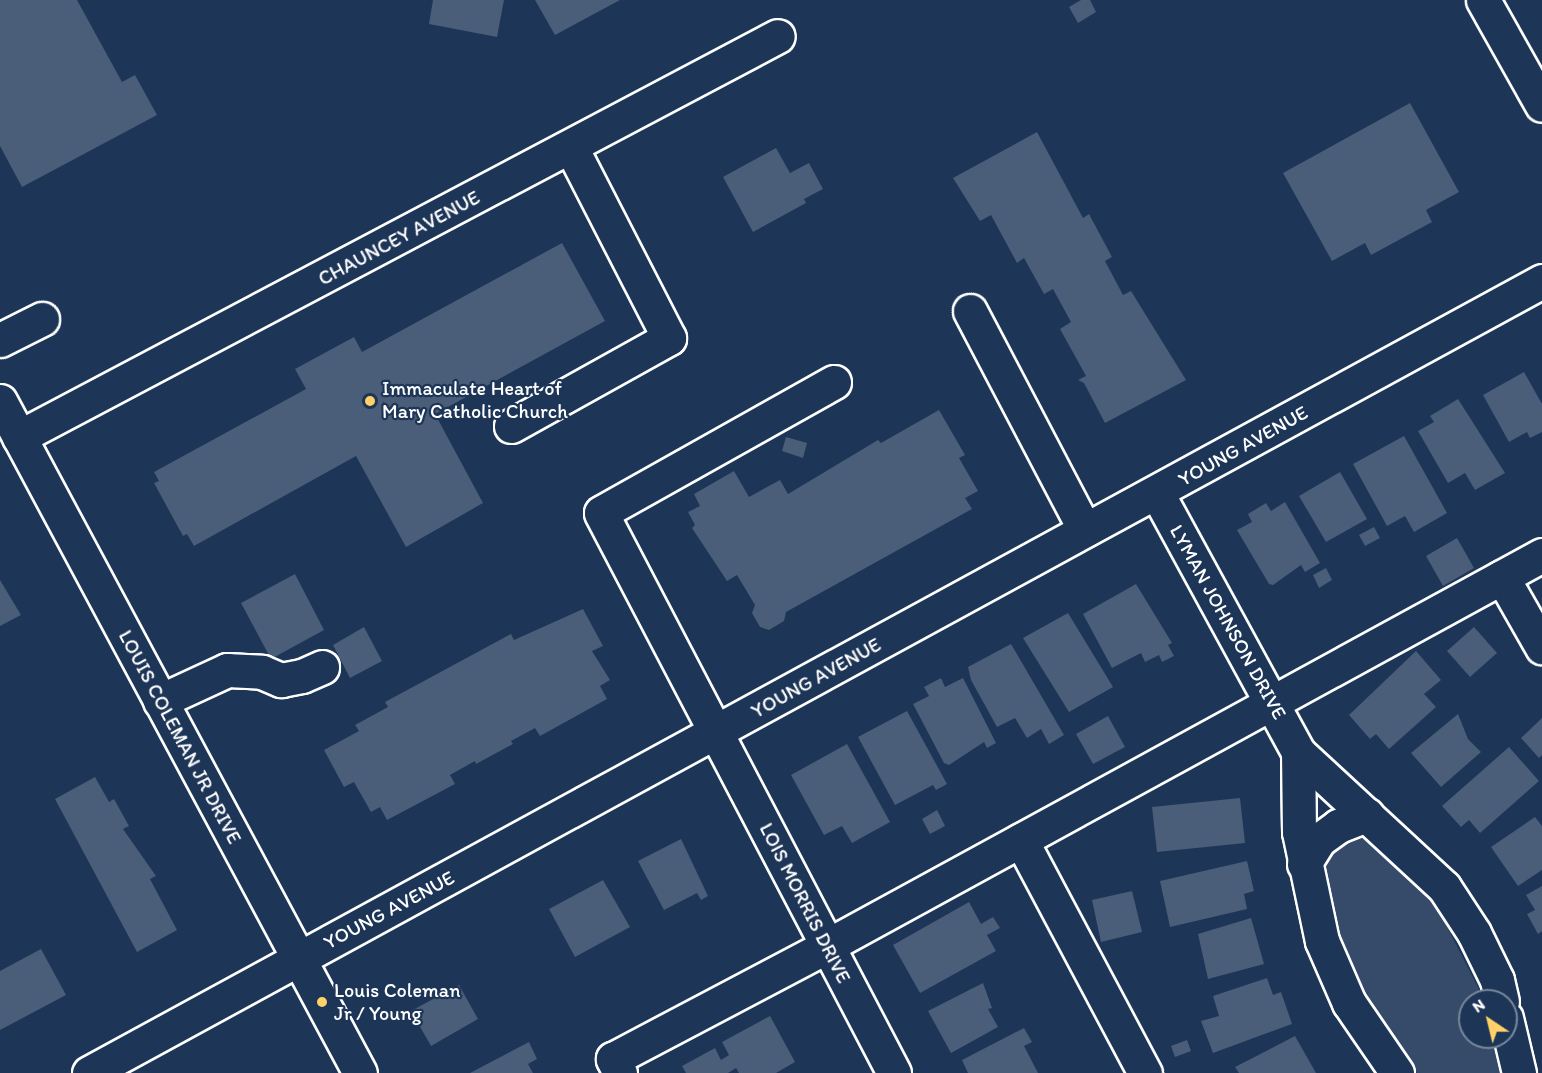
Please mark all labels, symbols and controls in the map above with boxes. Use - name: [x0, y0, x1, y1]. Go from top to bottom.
- street label: CHAUNCEY AVENUE: [314, 185, 484, 291]
- place label: Immaculate Heart of Mary Catholic Church: [382, 377, 568, 424]
- marker: Immaculate Heart of Mary Catholic Church: [363, 394, 377, 408]
- street label: YOUNG AVENUE: [1174, 401, 1312, 491]
- street label: LYMAN JOHNSON DRIVE: [1164, 520, 1292, 724]
- street label: LOUIS COLEMAN JR DRIVE: [113, 626, 247, 848]
- street label: YOUNG AVENUE: [747, 633, 885, 723]
- street label: LOIS MORRIS DRIVE: [754, 819, 856, 987]
- street label: YOUNG AVENUE: [320, 866, 458, 954]
- place label: Louis Coleman Jr / Young: [334, 978, 460, 1025]
- north arrow: [1458, 989, 1518, 1049]
- marker: Louis Coleman Jr / Young: [315, 995, 329, 1009]
- text: N: [1469, 995, 1488, 1016]

